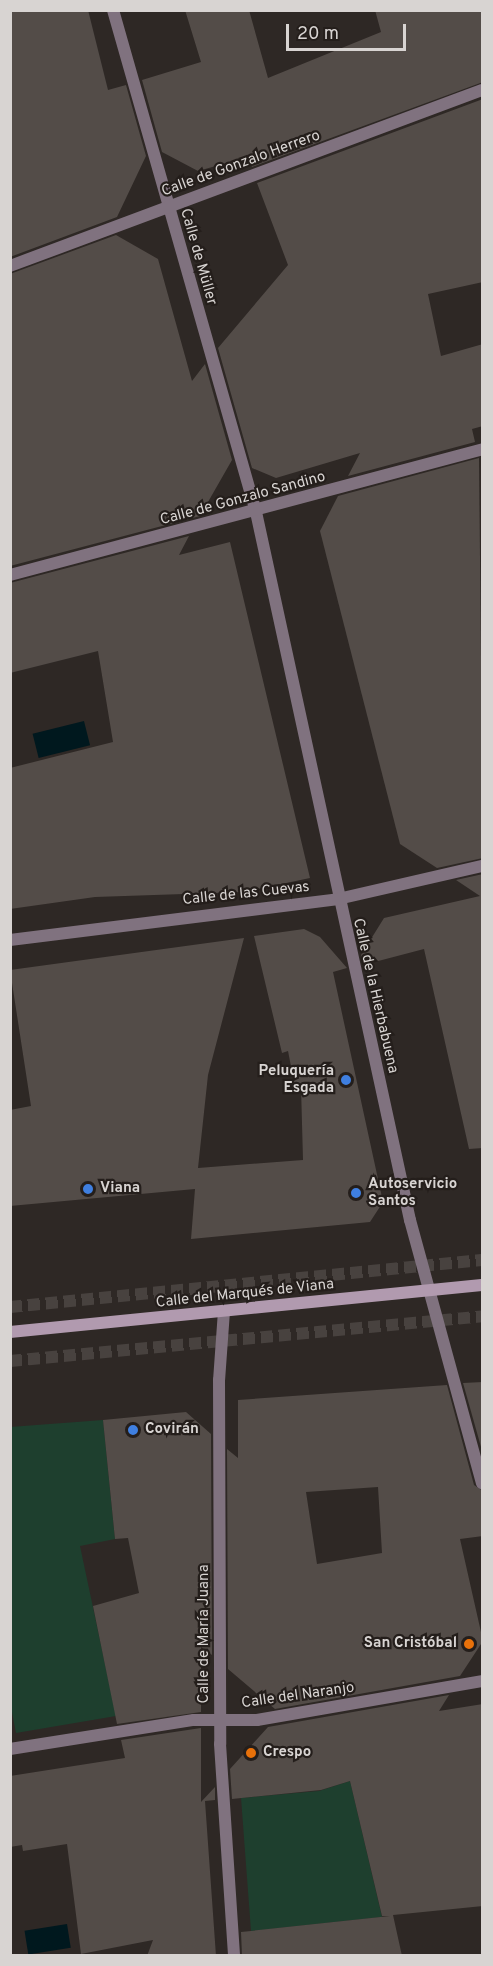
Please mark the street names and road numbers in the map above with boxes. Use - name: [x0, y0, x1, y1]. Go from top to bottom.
- street label: Calle de Gonzalo Herrero: [159, 127, 323, 201]
- street label: Calle de Müller: [176, 207, 220, 307]
- street label: Calle de Gonzalo Sandino: [158, 468, 328, 530]
- street label: Calle de las Cuevas: [182, 878, 310, 910]
- street label: Calle de la Hierbabuena: [348, 917, 402, 1075]
- street label: Calle del Marqués de Viana: [155, 1276, 335, 1312]
- street label: Calle de María Juana: [196, 1564, 214, 1704]
- street label: Calle del Naranjo: [240, 1679, 356, 1713]

